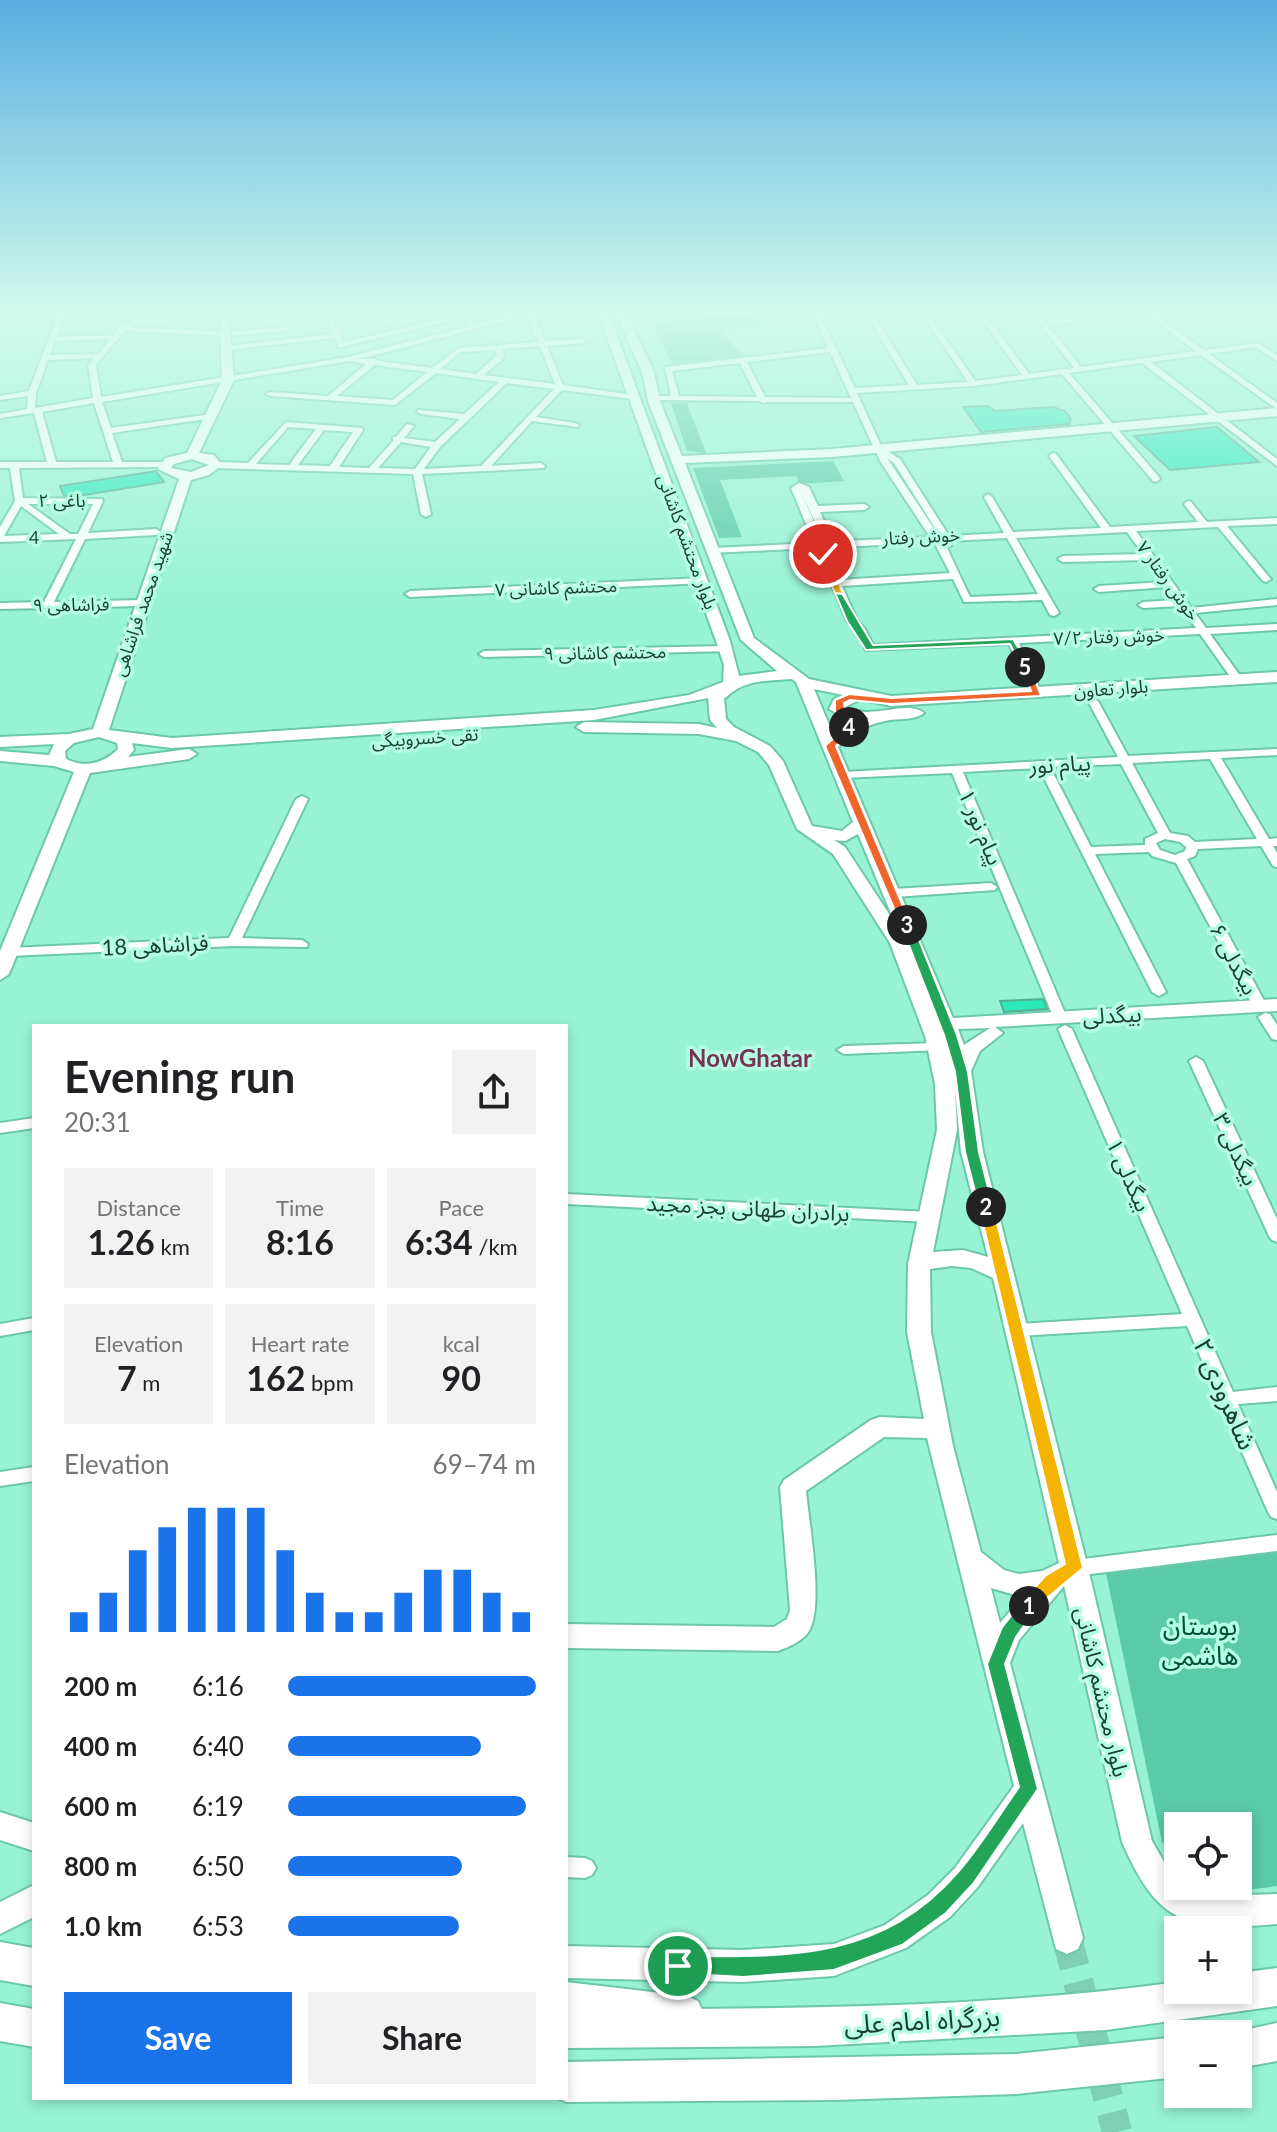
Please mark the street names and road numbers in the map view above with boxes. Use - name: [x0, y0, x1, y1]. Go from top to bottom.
- street label: بلوار محتشم کاشانی: [651, 471, 723, 613]
- street label: باغی ۲: [38, 489, 86, 512]
- street label: خوش رفتار: [880, 523, 961, 550]
- street label: 4: [29, 526, 39, 548]
- street label: شهید محمد فراشاهی: [107, 528, 178, 679]
- street label: خوش رفتار ۷: [1132, 536, 1205, 625]
- street label: محتشم کاشانی ۷: [494, 574, 618, 603]
- street label: فراشاهی ۹: [32, 592, 110, 617]
- street label: خوش رفتار ۷/۲: [1053, 623, 1165, 650]
- street label: محتشم کاشانی ۹: [543, 640, 667, 667]
- street label: بلوار تعاون: [1073, 674, 1149, 703]
- street label: تقی خسروبیگی: [371, 722, 479, 753]
- street label: پیام نور: [1027, 748, 1092, 783]
- street label: پیام نور ۱: [950, 785, 1010, 870]
- street label: بیگدلی ۶: [1204, 918, 1264, 999]
- street label: فراشاهی 18: [101, 928, 209, 961]
- street label: بیگدلی: [1082, 999, 1142, 1030]
- street label: بیگدلی ۳: [1208, 1108, 1265, 1189]
- street label: بیگدلی ۱: [1101, 1134, 1157, 1216]
- street label: برادران طهانی بجز مجید: [646, 1189, 850, 1227]
- street label: شاهرودی ۲: [1187, 1333, 1265, 1454]
- street label: بلوار محتشم کاشانی: [1066, 1604, 1135, 1780]
- street label: بزرگراه امام علی: [843, 2000, 1001, 2045]

